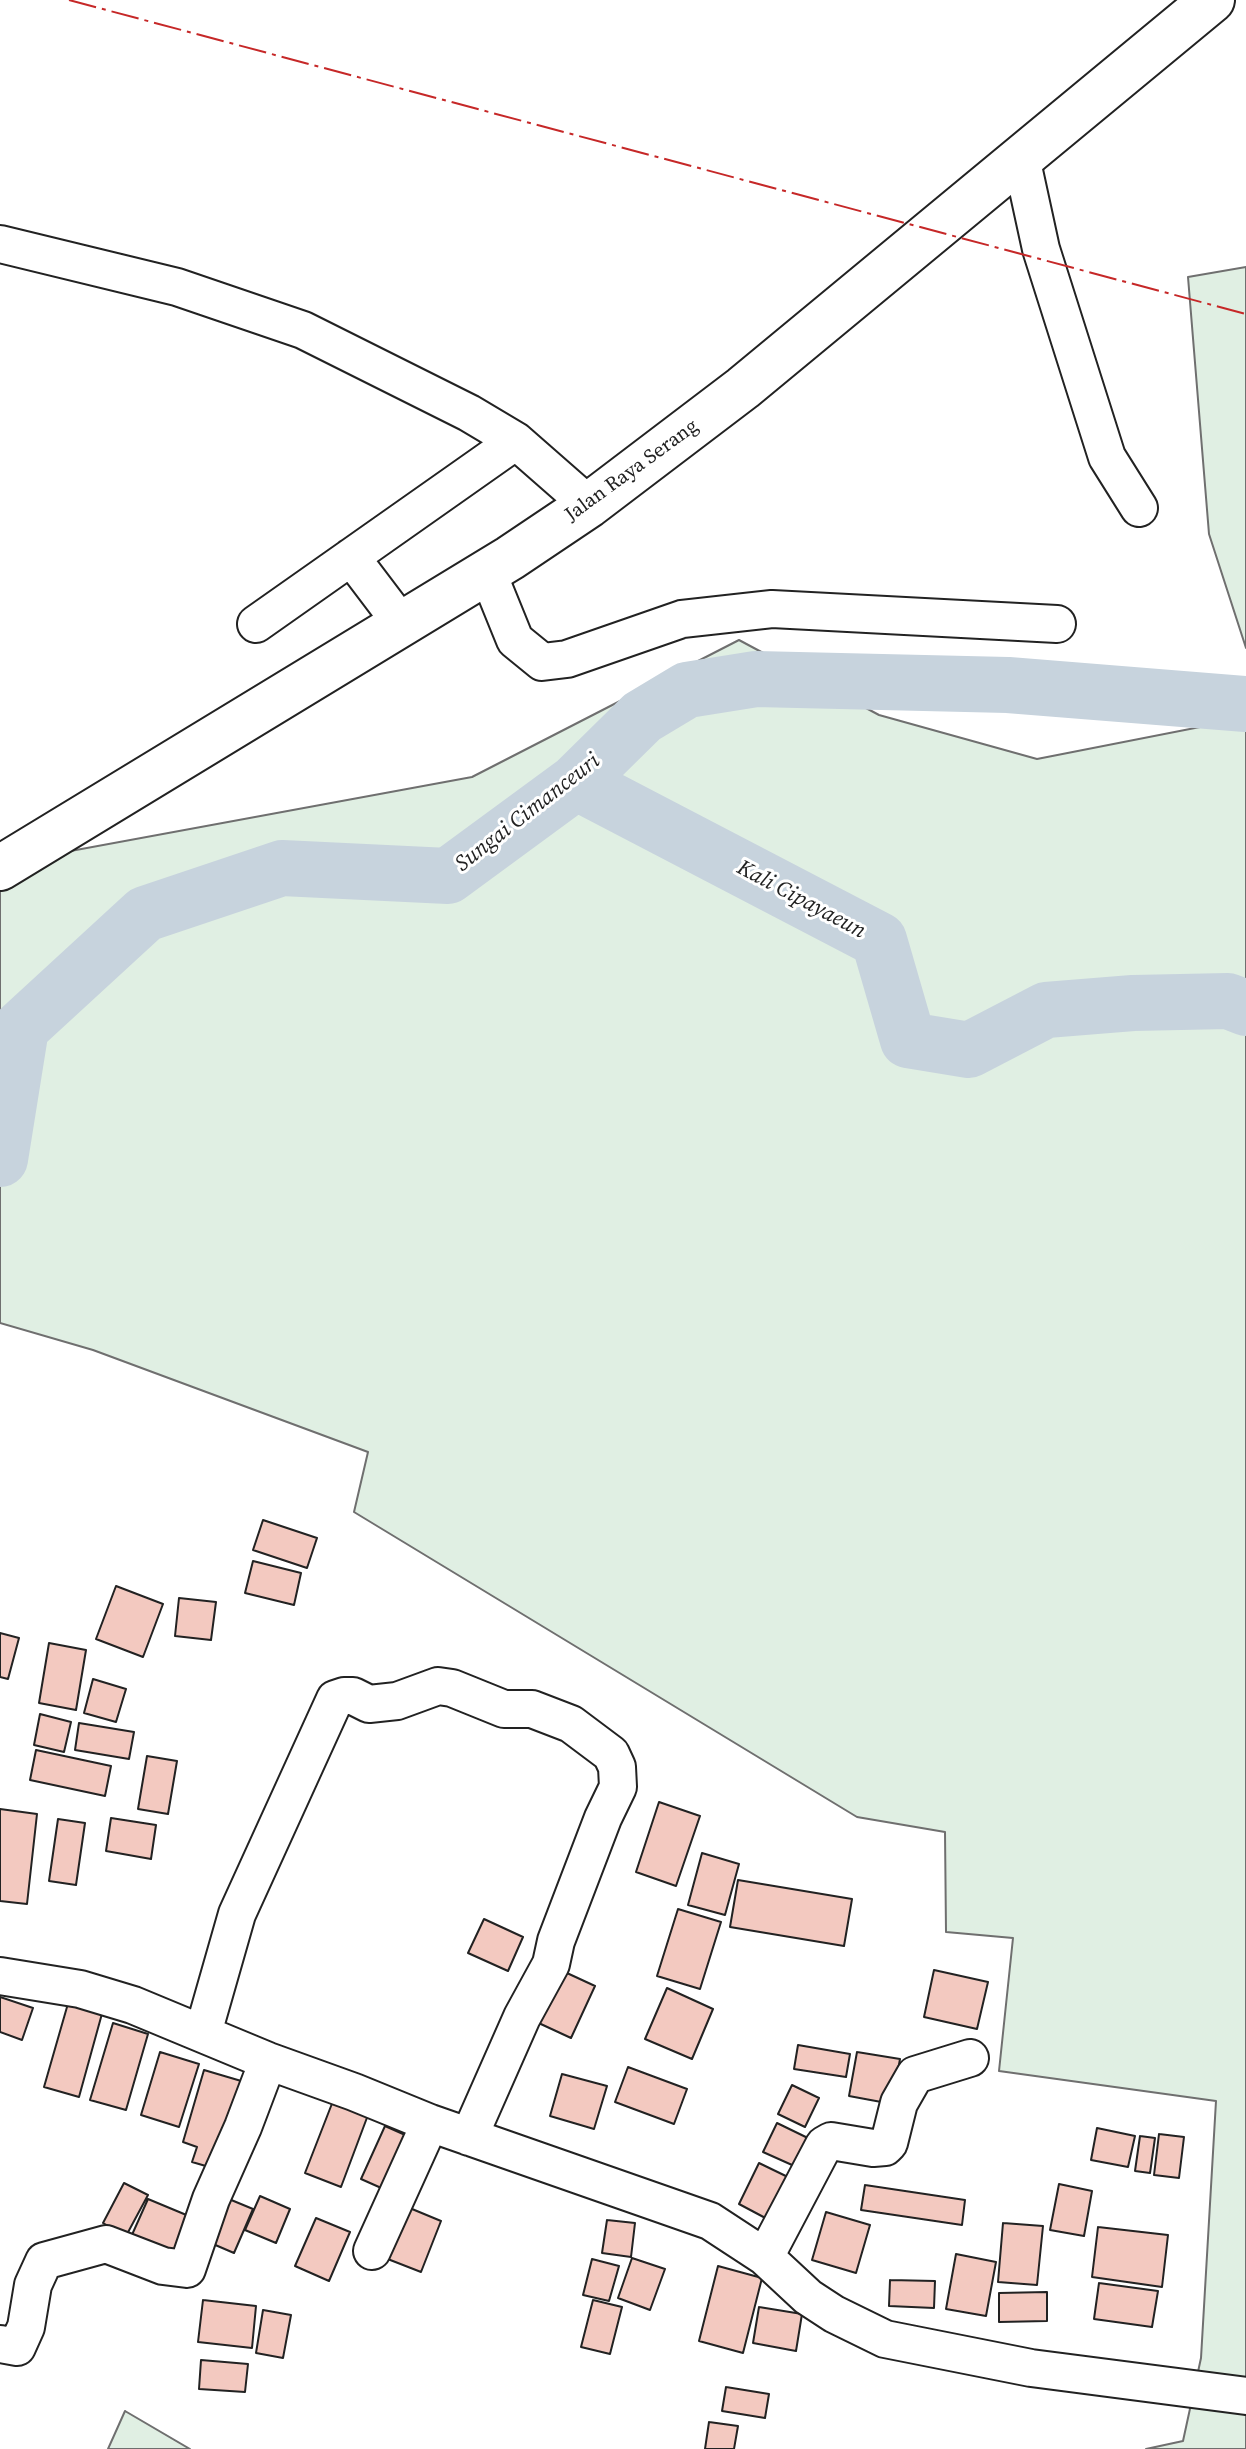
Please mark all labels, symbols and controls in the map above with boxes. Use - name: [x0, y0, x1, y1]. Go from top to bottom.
- street label: Jalan Raya Serang: [561, 415, 703, 527]
- water label: Sungai Cimanceuri: [450, 748, 606, 878]
- water label: Kali Cipayaeun: [732, 855, 870, 945]

